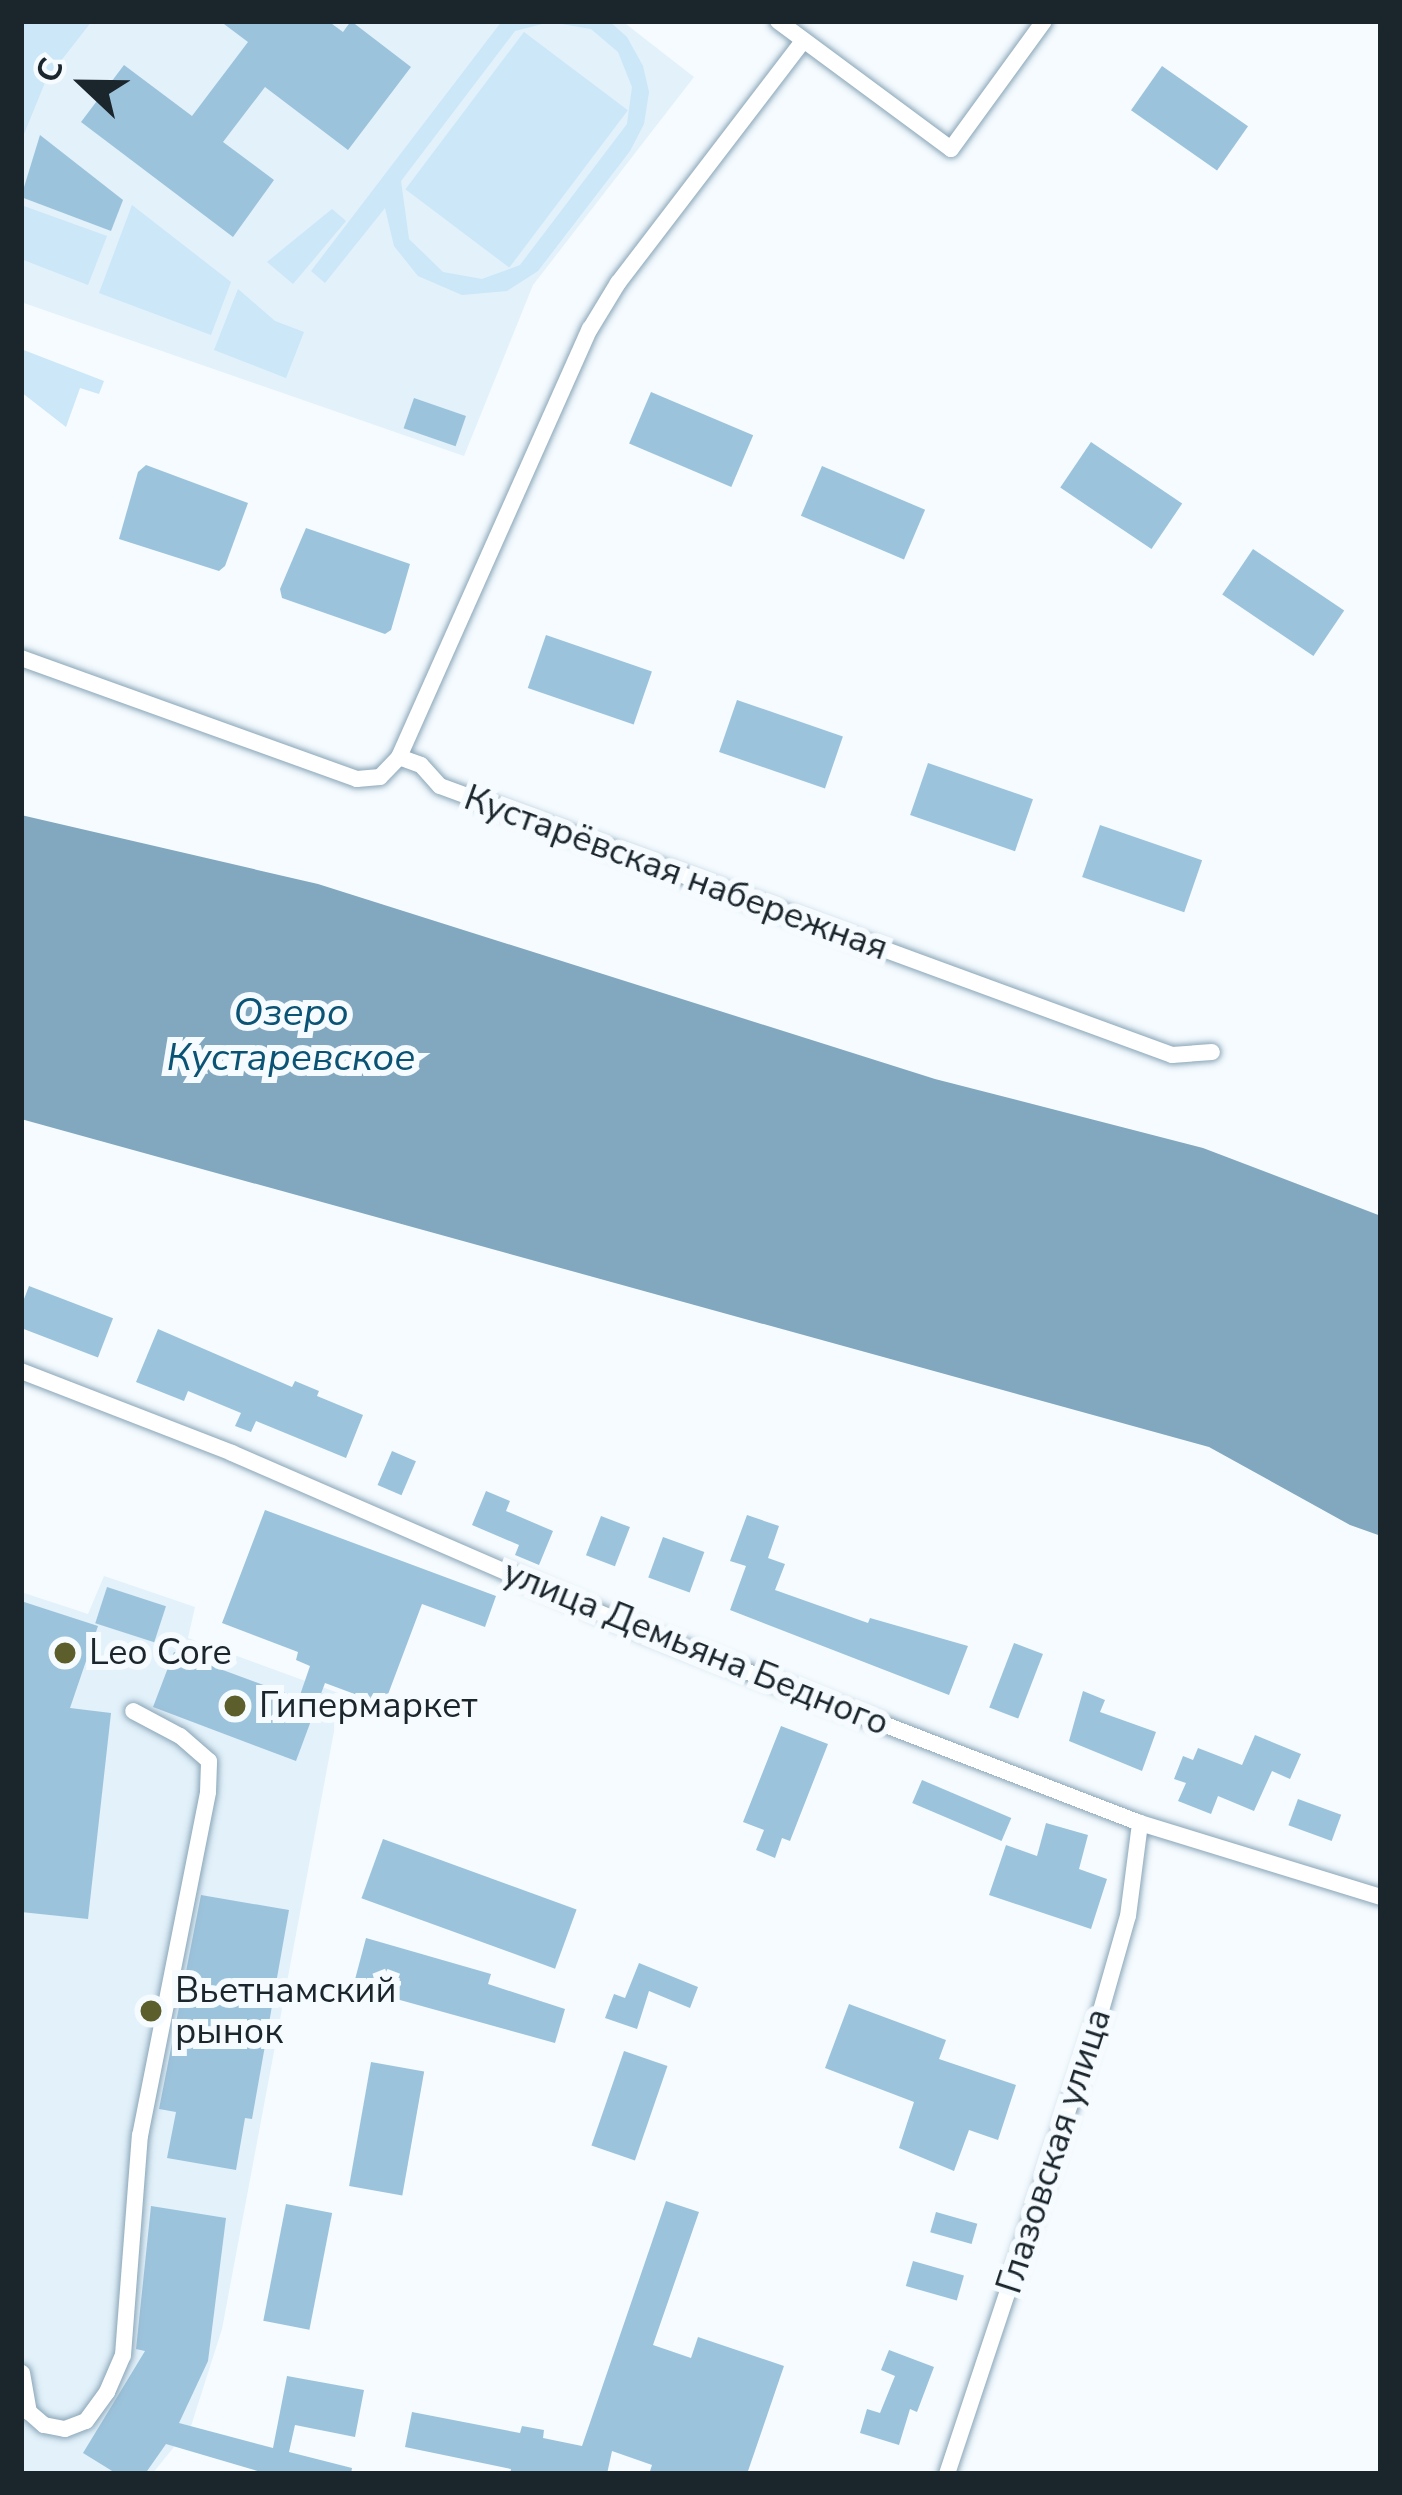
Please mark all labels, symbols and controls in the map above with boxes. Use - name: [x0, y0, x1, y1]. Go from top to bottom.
- north arrow: [24, 24, 144, 144]
- text: С: [25, 52, 75, 89]
- street label: Кустарёвская набережная: [458, 776, 894, 970]
- water label: Озеро Кустаревское: [167, 991, 415, 1082]
- street label: улица Демьяна Бедного: [497, 1551, 895, 1745]
- place label: Leo Core: [89, 1631, 232, 1675]
- marker: Leo Core: [52, 1640, 78, 1666]
- place label: Гипермаркет: [259, 1684, 477, 1728]
- marker: Гипермаркет: [222, 1693, 248, 1719]
- place label: Вьетнамский рынок: [175, 1968, 396, 2053]
- marker: Вьетнамский рынок: [138, 1998, 164, 2024]
- street label: Глазовская улица: [988, 2003, 1120, 2299]

